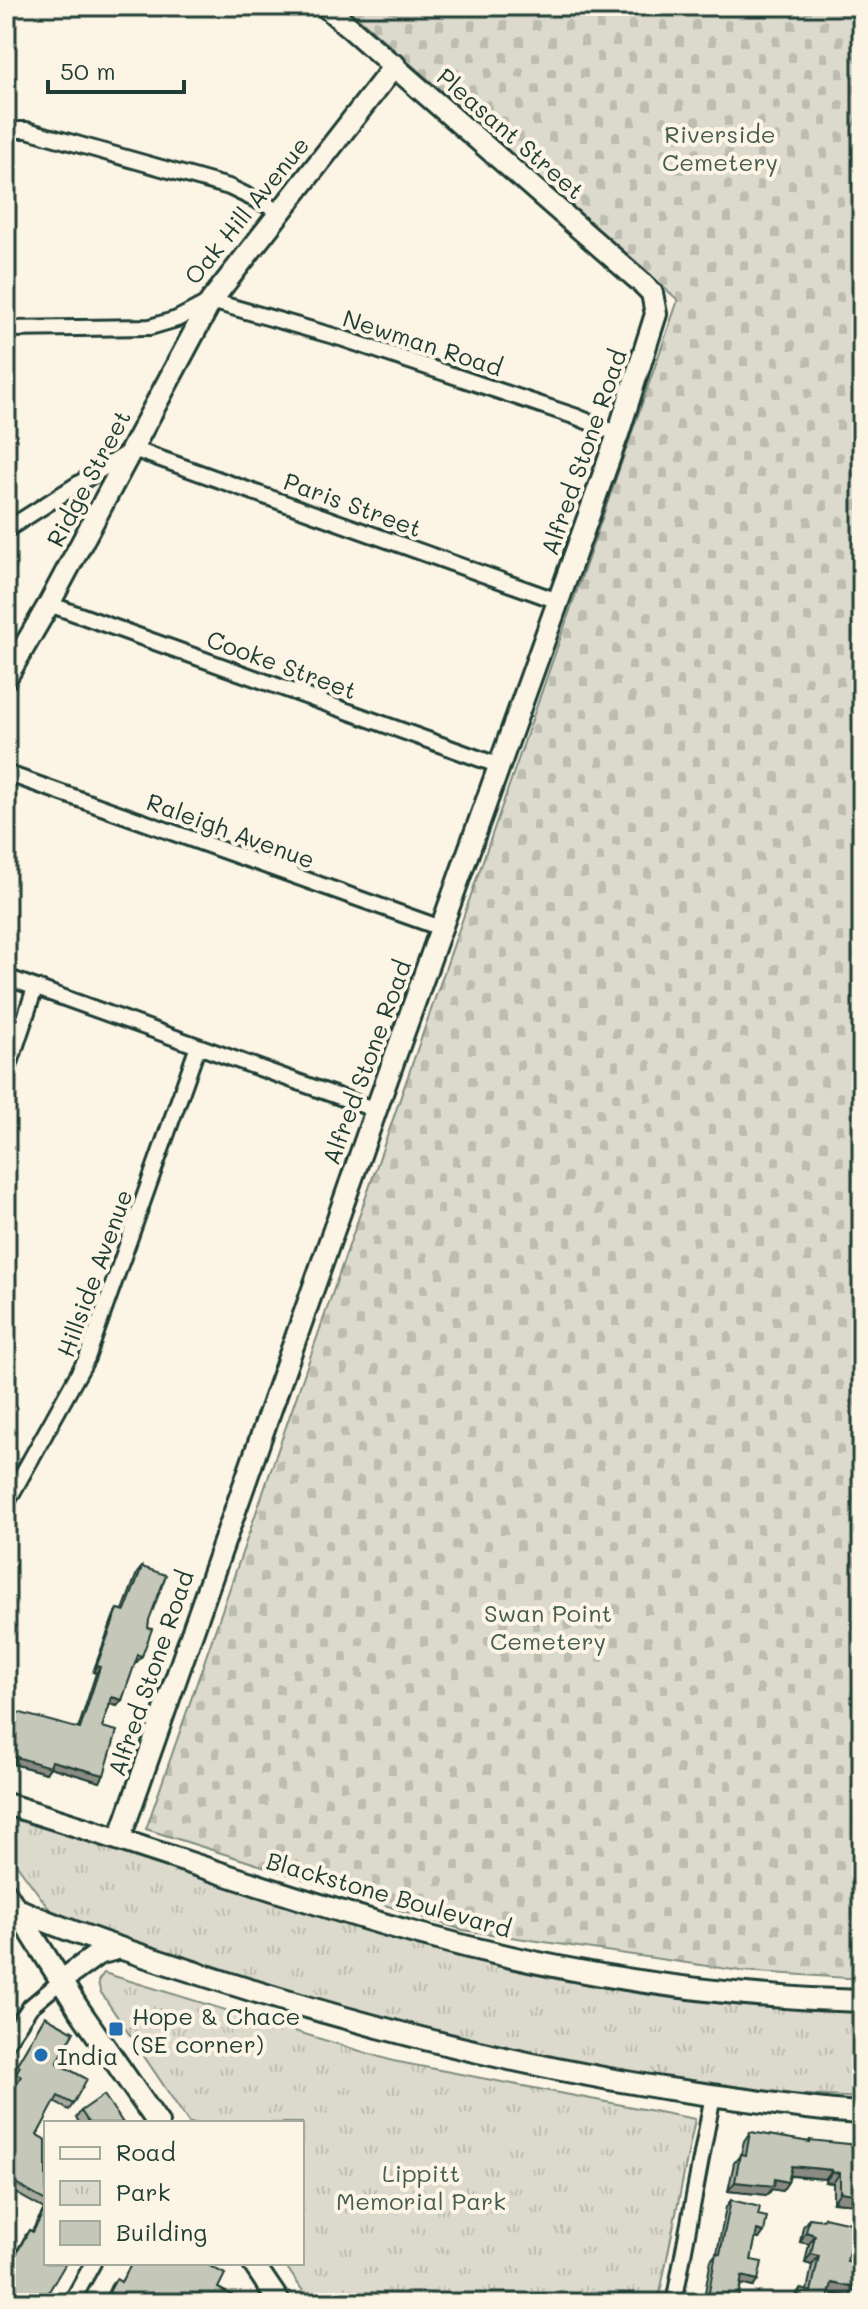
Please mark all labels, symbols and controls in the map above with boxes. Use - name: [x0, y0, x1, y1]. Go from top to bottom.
- scale bar: [48, 44, 184, 94]
- text: 50 m: [60, 55, 116, 86]
- street label: Pleasant Street: [431, 61, 591, 205]
- park label: Riverside Cemetery: [662, 118, 778, 177]
- street label: Oak Hill Avenue: [177, 130, 315, 290]
- street label: Newman Road: [339, 302, 507, 382]
- street label: Alfred Stone Road: [533, 345, 633, 559]
- street label: Ridge Street: [39, 404, 137, 552]
- street label: Paris Street: [280, 465, 426, 543]
- street label: Cooke Street: [203, 623, 361, 705]
- street label: Raleigh Avenue: [143, 785, 319, 875]
- street label: Alfred Stone Road: [315, 955, 417, 1169]
- street label: Hillside Avenue: [49, 1185, 139, 1361]
- street label: Alfred Stone Road: [100, 1566, 200, 1780]
- park label: Swan Point Cemetery: [484, 1597, 612, 1656]
- street label: Blackstone Boulevard: [263, 1844, 515, 1944]
- place label: Hope & Chace (SE corner): [132, 2000, 300, 2059]
- marker: Hope & Chace (SE corner): [107, 2020, 125, 2038]
- place label: India: [57, 2040, 118, 2071]
- marker: India: [32, 2046, 50, 2064]
- legend: [44, 2121, 304, 2265]
- text: Road: [116, 2136, 176, 2167]
- park label: Lippitt Memorial Park: [336, 2157, 506, 2216]
- text: Park: [116, 2176, 170, 2207]
- text: Building: [116, 2216, 207, 2247]

